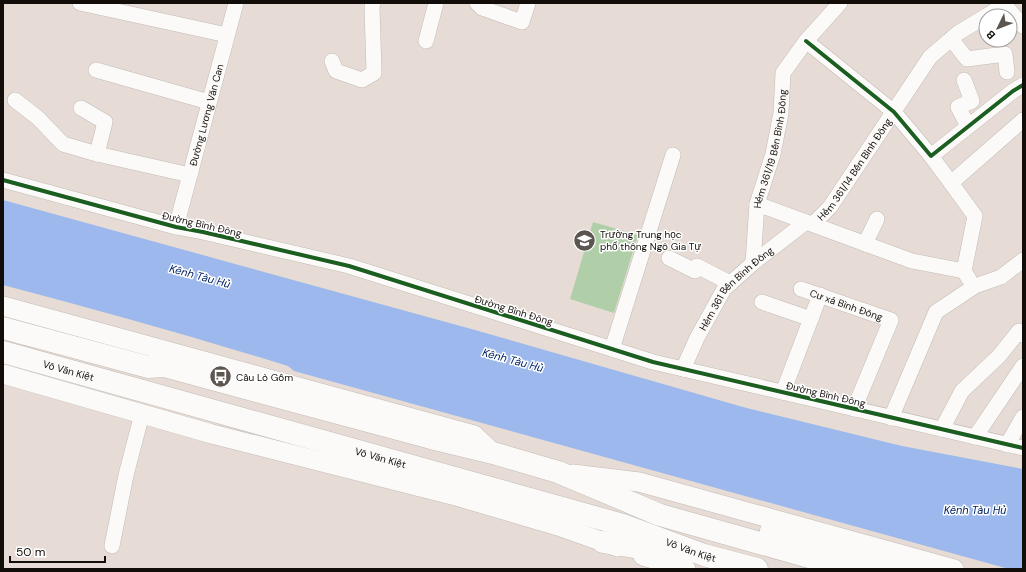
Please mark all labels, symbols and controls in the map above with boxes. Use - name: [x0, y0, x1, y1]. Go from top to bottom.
- north arrow: [978, 8, 1018, 48]
- text: B: [983, 27, 998, 42]
- street label: Đường Lương Văn Can: [187, 62, 226, 168]
- street label: Hẻm 361/19 Bến Bình Đông: [751, 89, 789, 209]
- street label: Hẻm 361/14 Bến Bình Đông: [814, 115, 895, 223]
- street label: Đường Bình Đông: [161, 209, 243, 240]
- school or university icon: Trường Trung học phổ thông Ngô Gia Tự: [572, 227, 598, 253]
- place label: Trường Trung học phổ thông Ngô Gia Tự: [600, 228, 701, 253]
- street label: Hẻm 361 Bến Bình Đông: [696, 244, 776, 333]
- water label: Kênh Tàu Hủ: [168, 261, 232, 291]
- street label: Cư xá Bình Đông: [808, 287, 885, 324]
- street label: Đường Bình Đông: [473, 292, 555, 329]
- water label: Kênh Tàu Hủ: [481, 345, 545, 375]
- street label: Võ Văn Kiệt: [41, 357, 95, 384]
- bus stop icon: Cầu Lò Gốm: [208, 364, 234, 390]
- place label: Cầu Lò Gốm: [236, 371, 293, 384]
- street label: Đường Bình Đông: [785, 379, 867, 410]
- street label: Võ Văn Kiệt: [353, 445, 408, 471]
- water label: Kênh Tàu Hủ: [944, 503, 1006, 517]
- street label: Võ Văn Kiệt: [664, 535, 717, 565]
- scale bar: [10, 538, 105, 564]
- text: 50 m: [16, 544, 45, 560]

